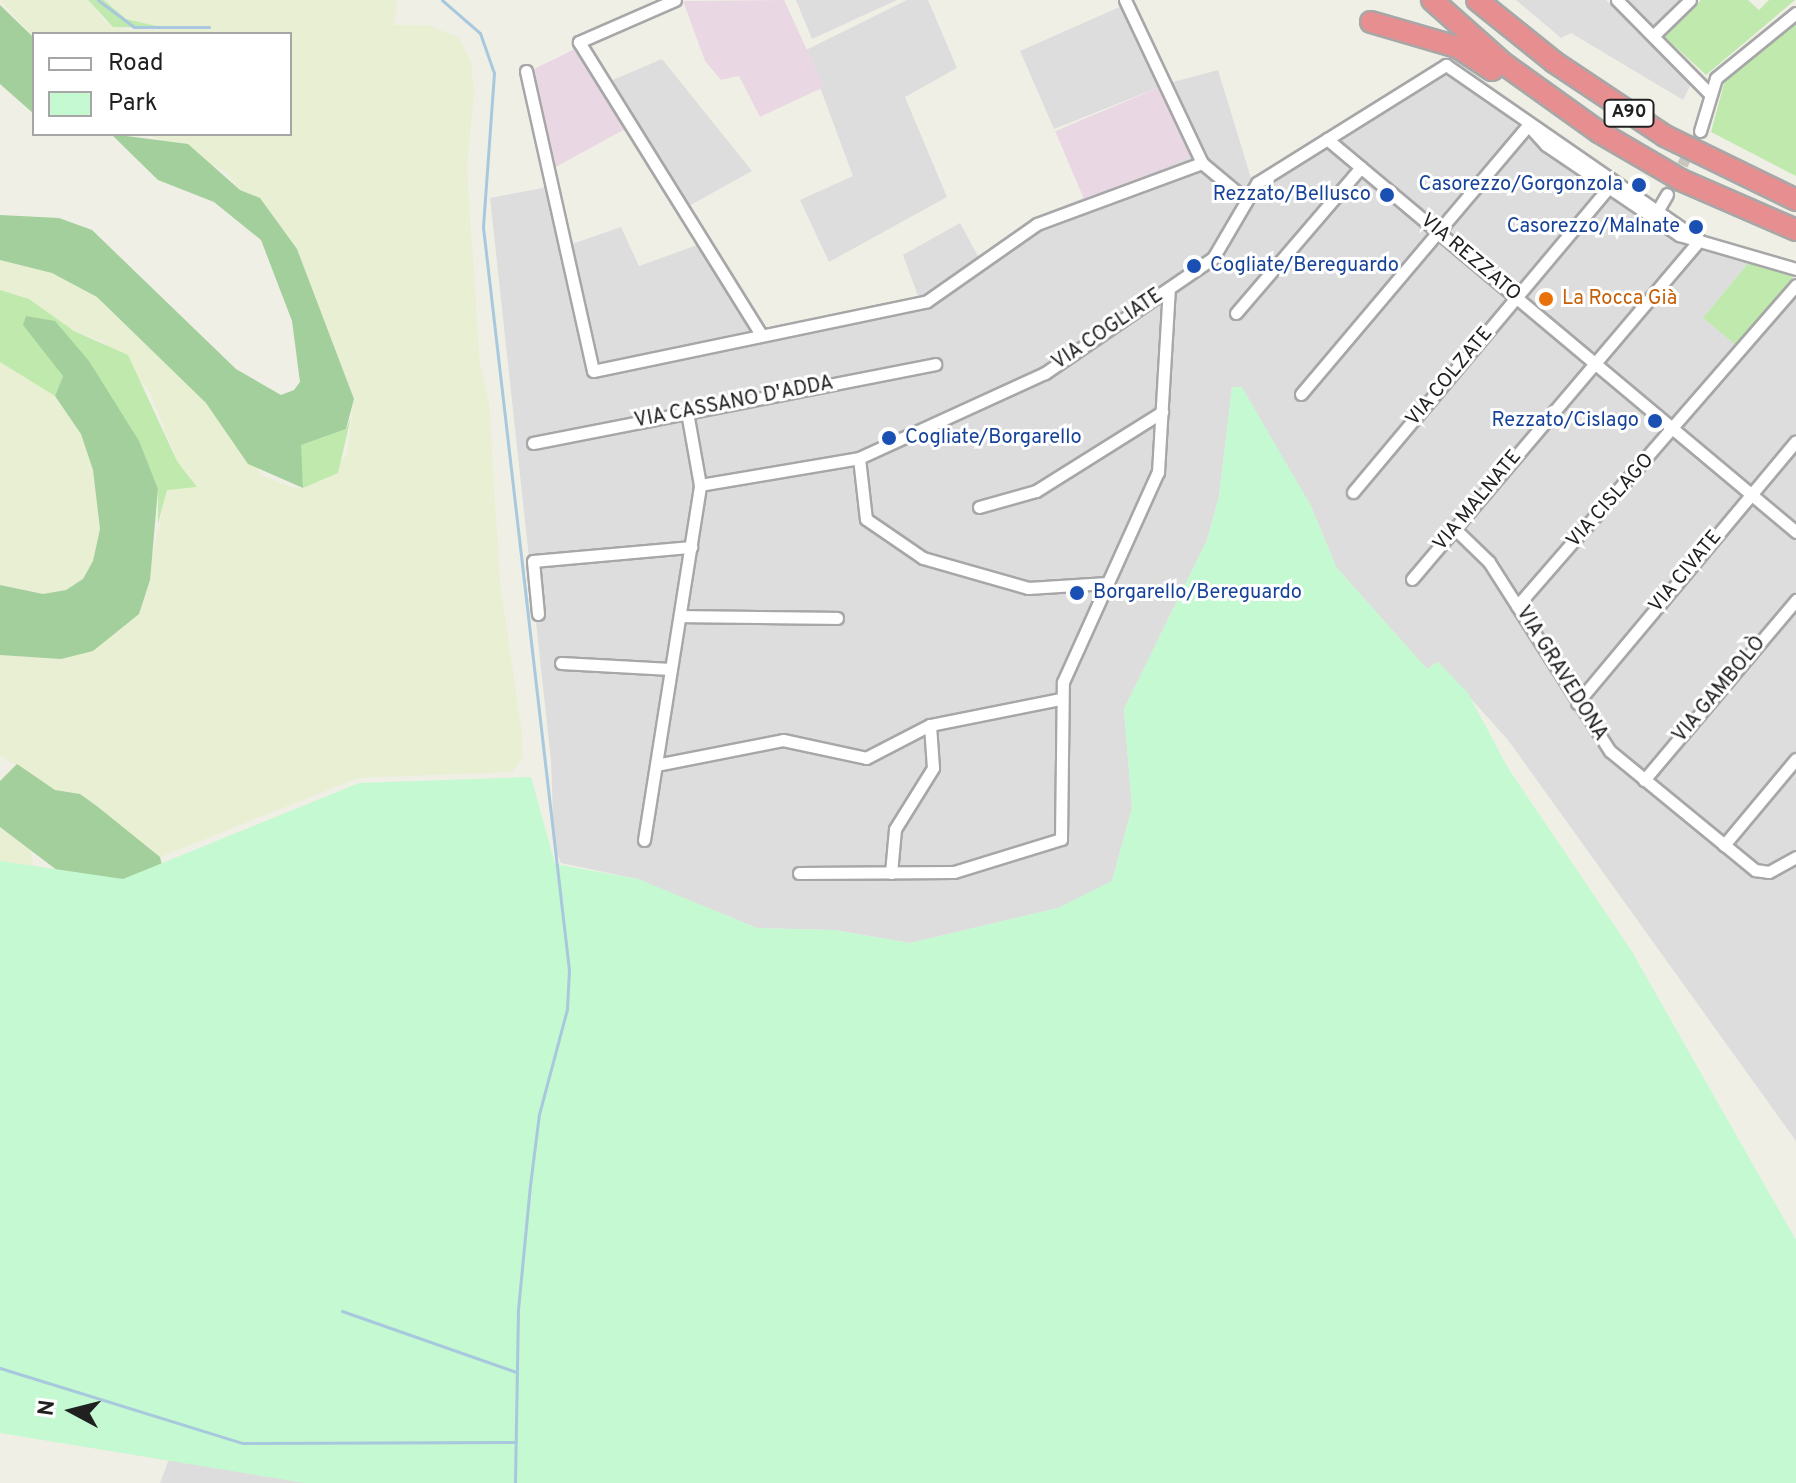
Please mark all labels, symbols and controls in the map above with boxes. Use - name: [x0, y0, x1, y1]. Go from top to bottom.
- legend: [32, 32, 292, 136]
- text: Road: [108, 49, 164, 79]
- text: Park: [108, 89, 158, 119]
- road number: A90: [1603, 99, 1655, 127]
- place label: Casorezzo/Gorgonzola: [1419, 173, 1623, 197]
- marker: Casorezzo/Gorgonzola: [1630, 176, 1648, 194]
- place label: Rezzato/Bellusco: [1213, 183, 1371, 207]
- marker: Rezzato/Bellusco: [1378, 186, 1396, 204]
- street label: VIA REZZATO: [1415, 209, 1525, 307]
- place label: Casorezzo/Malnate: [1507, 215, 1680, 239]
- marker: Casorezzo/Malnate: [1687, 218, 1705, 236]
- place label: Cogliate/Bereguardo: [1210, 254, 1399, 278]
- marker: Cogliate/Bereguardo: [1185, 257, 1203, 275]
- street label: VIA COGLIATE: [1048, 284, 1168, 376]
- place label: La Rocca Già: [1562, 287, 1677, 311]
- marker: La Rocca Già: [1537, 290, 1555, 308]
- street label: VIA COLZATE: [1401, 322, 1499, 432]
- street label: VIA CASSANO D'ADDA: [632, 372, 836, 434]
- place label: Rezzato/Cislago: [1492, 409, 1639, 433]
- marker: Rezzato/Cislago: [1646, 412, 1664, 430]
- place label: Cogliate/Borgarello: [905, 426, 1082, 450]
- marker: Cogliate/Borgarello: [880, 429, 898, 447]
- street label: VIA MALNATE: [1429, 445, 1527, 557]
- street label: VIA CISLAGO: [1562, 449, 1660, 553]
- street label: VIA CIVATE: [1644, 526, 1728, 618]
- place label: Borgarello/Bereguardo: [1093, 581, 1302, 605]
- marker: Borgarello/Bereguardo: [1068, 584, 1086, 602]
- street label: VIA GRAVEDONA: [1510, 602, 1612, 746]
- street label: VIA GAMBOLÒ: [1668, 632, 1772, 748]
- north arrow: [32, 1371, 112, 1451]
- text: N: [33, 1399, 62, 1418]

